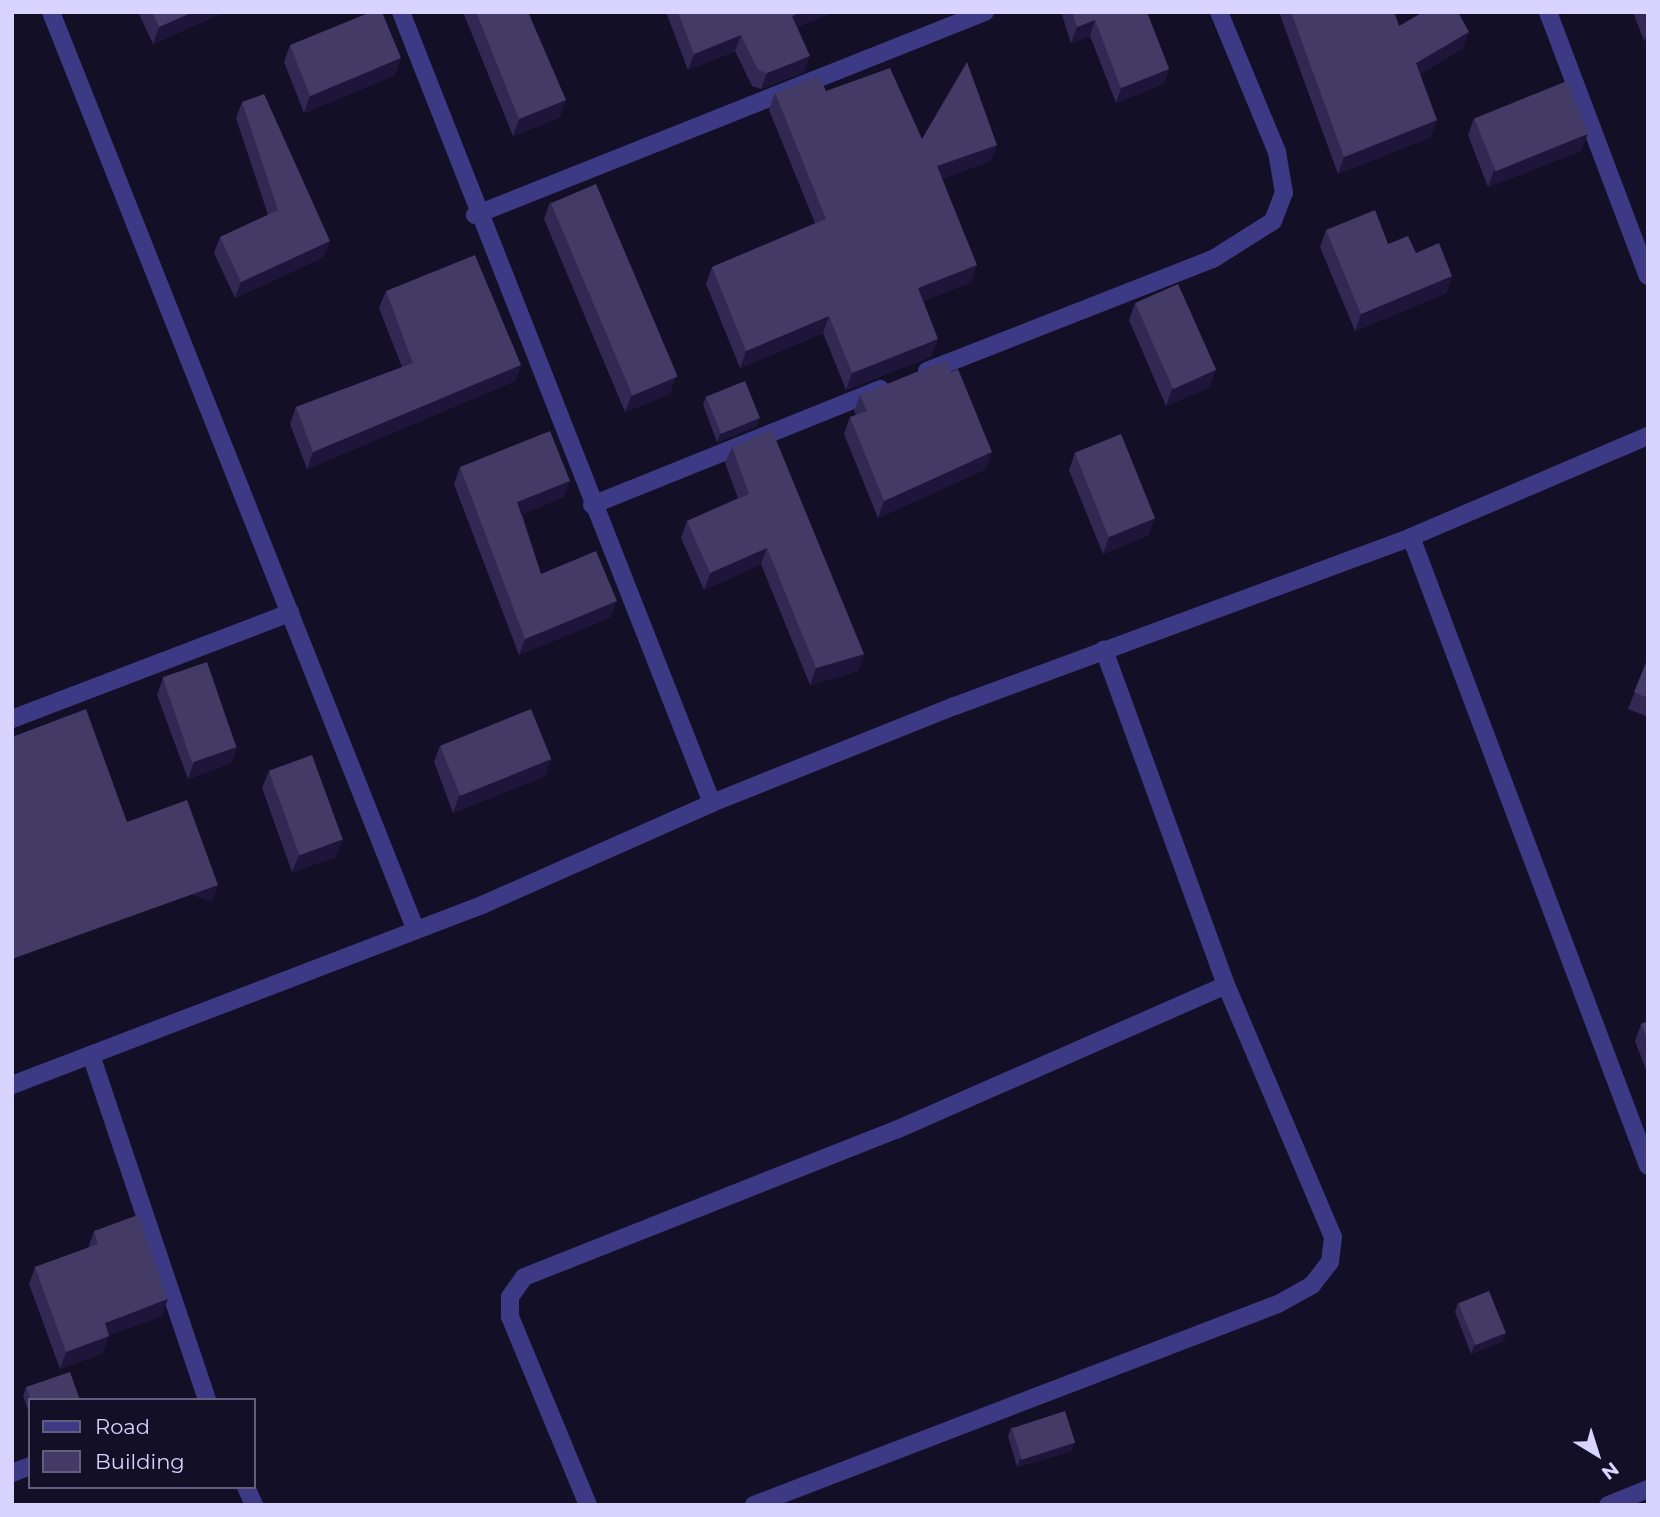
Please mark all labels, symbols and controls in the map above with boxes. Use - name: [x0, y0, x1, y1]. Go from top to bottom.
- legend: [28, 1398, 256, 1489]
- text: Road: [95, 1414, 150, 1439]
- north arrow: [1562, 1419, 1632, 1489]
- text: Building: [95, 1449, 185, 1474]
- text: N: [1597, 1457, 1623, 1485]

